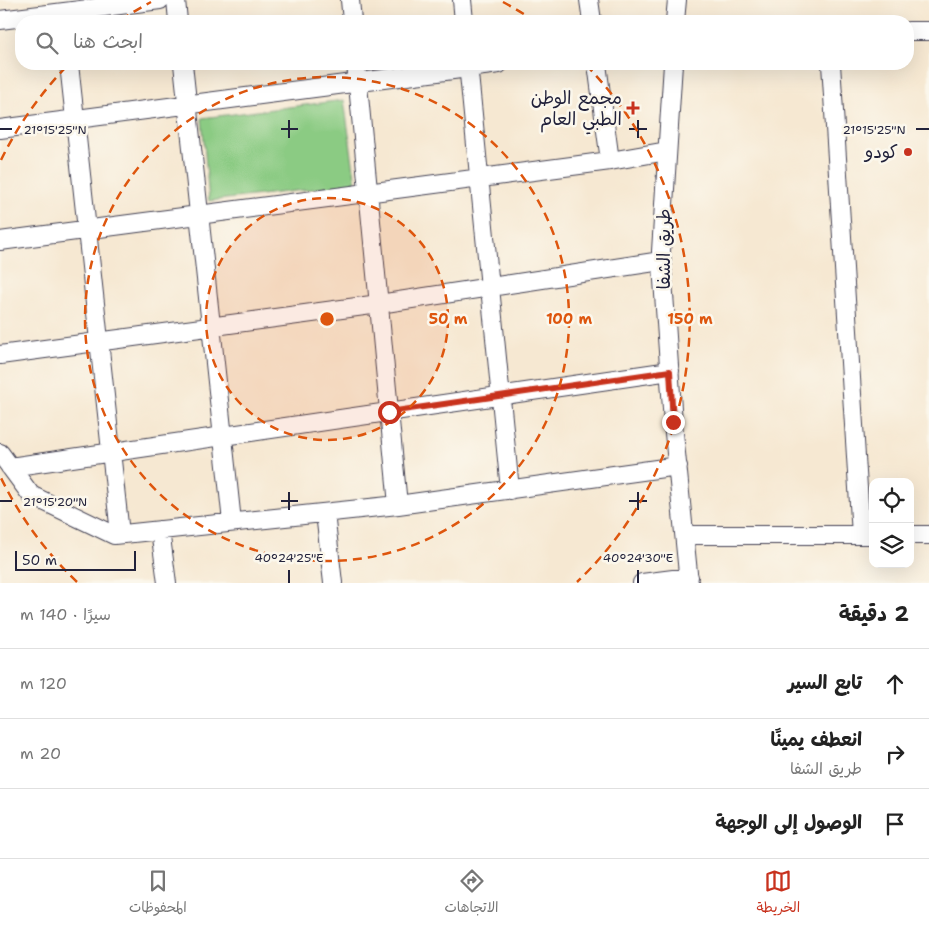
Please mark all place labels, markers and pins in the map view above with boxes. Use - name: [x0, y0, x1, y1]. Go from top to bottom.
- place label: مجمع الوطن الطبي العام: [531, 86, 622, 135]
- marker: مجمع الوطن الطبي العام: [626, 101, 640, 115]
- place label: كودو: [863, 140, 898, 164]
- marker: كودو: [902, 146, 914, 158]
- centre of rings: [318, 310, 336, 328]

